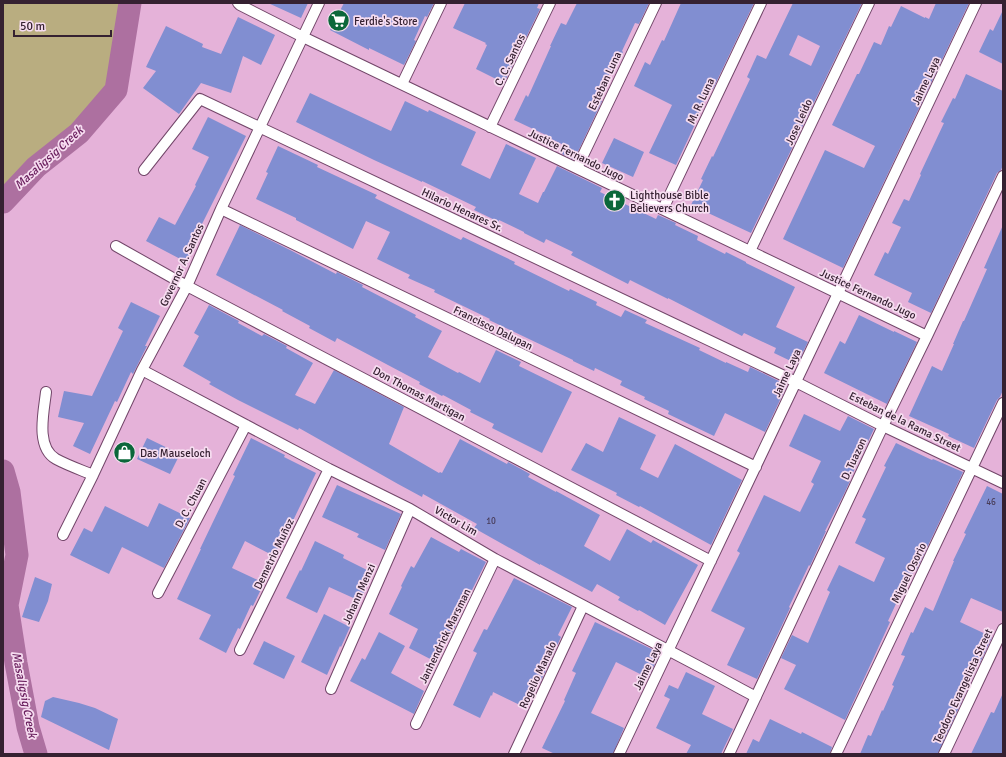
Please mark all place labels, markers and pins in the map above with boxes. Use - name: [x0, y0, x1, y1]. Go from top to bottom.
- supermarket icon: Ferdie's Store: [326, 8, 352, 34]
- place label: Ferdie's Store: [354, 15, 418, 28]
- church icon: Lighthouse Bible Believers Church: [602, 188, 628, 214]
- place label: Lighthouse Bible Believers Church: [630, 189, 709, 215]
- shop icon: Das Mauseloch: [111, 440, 137, 466]
- place label: Das Mauseloch: [140, 447, 211, 460]

